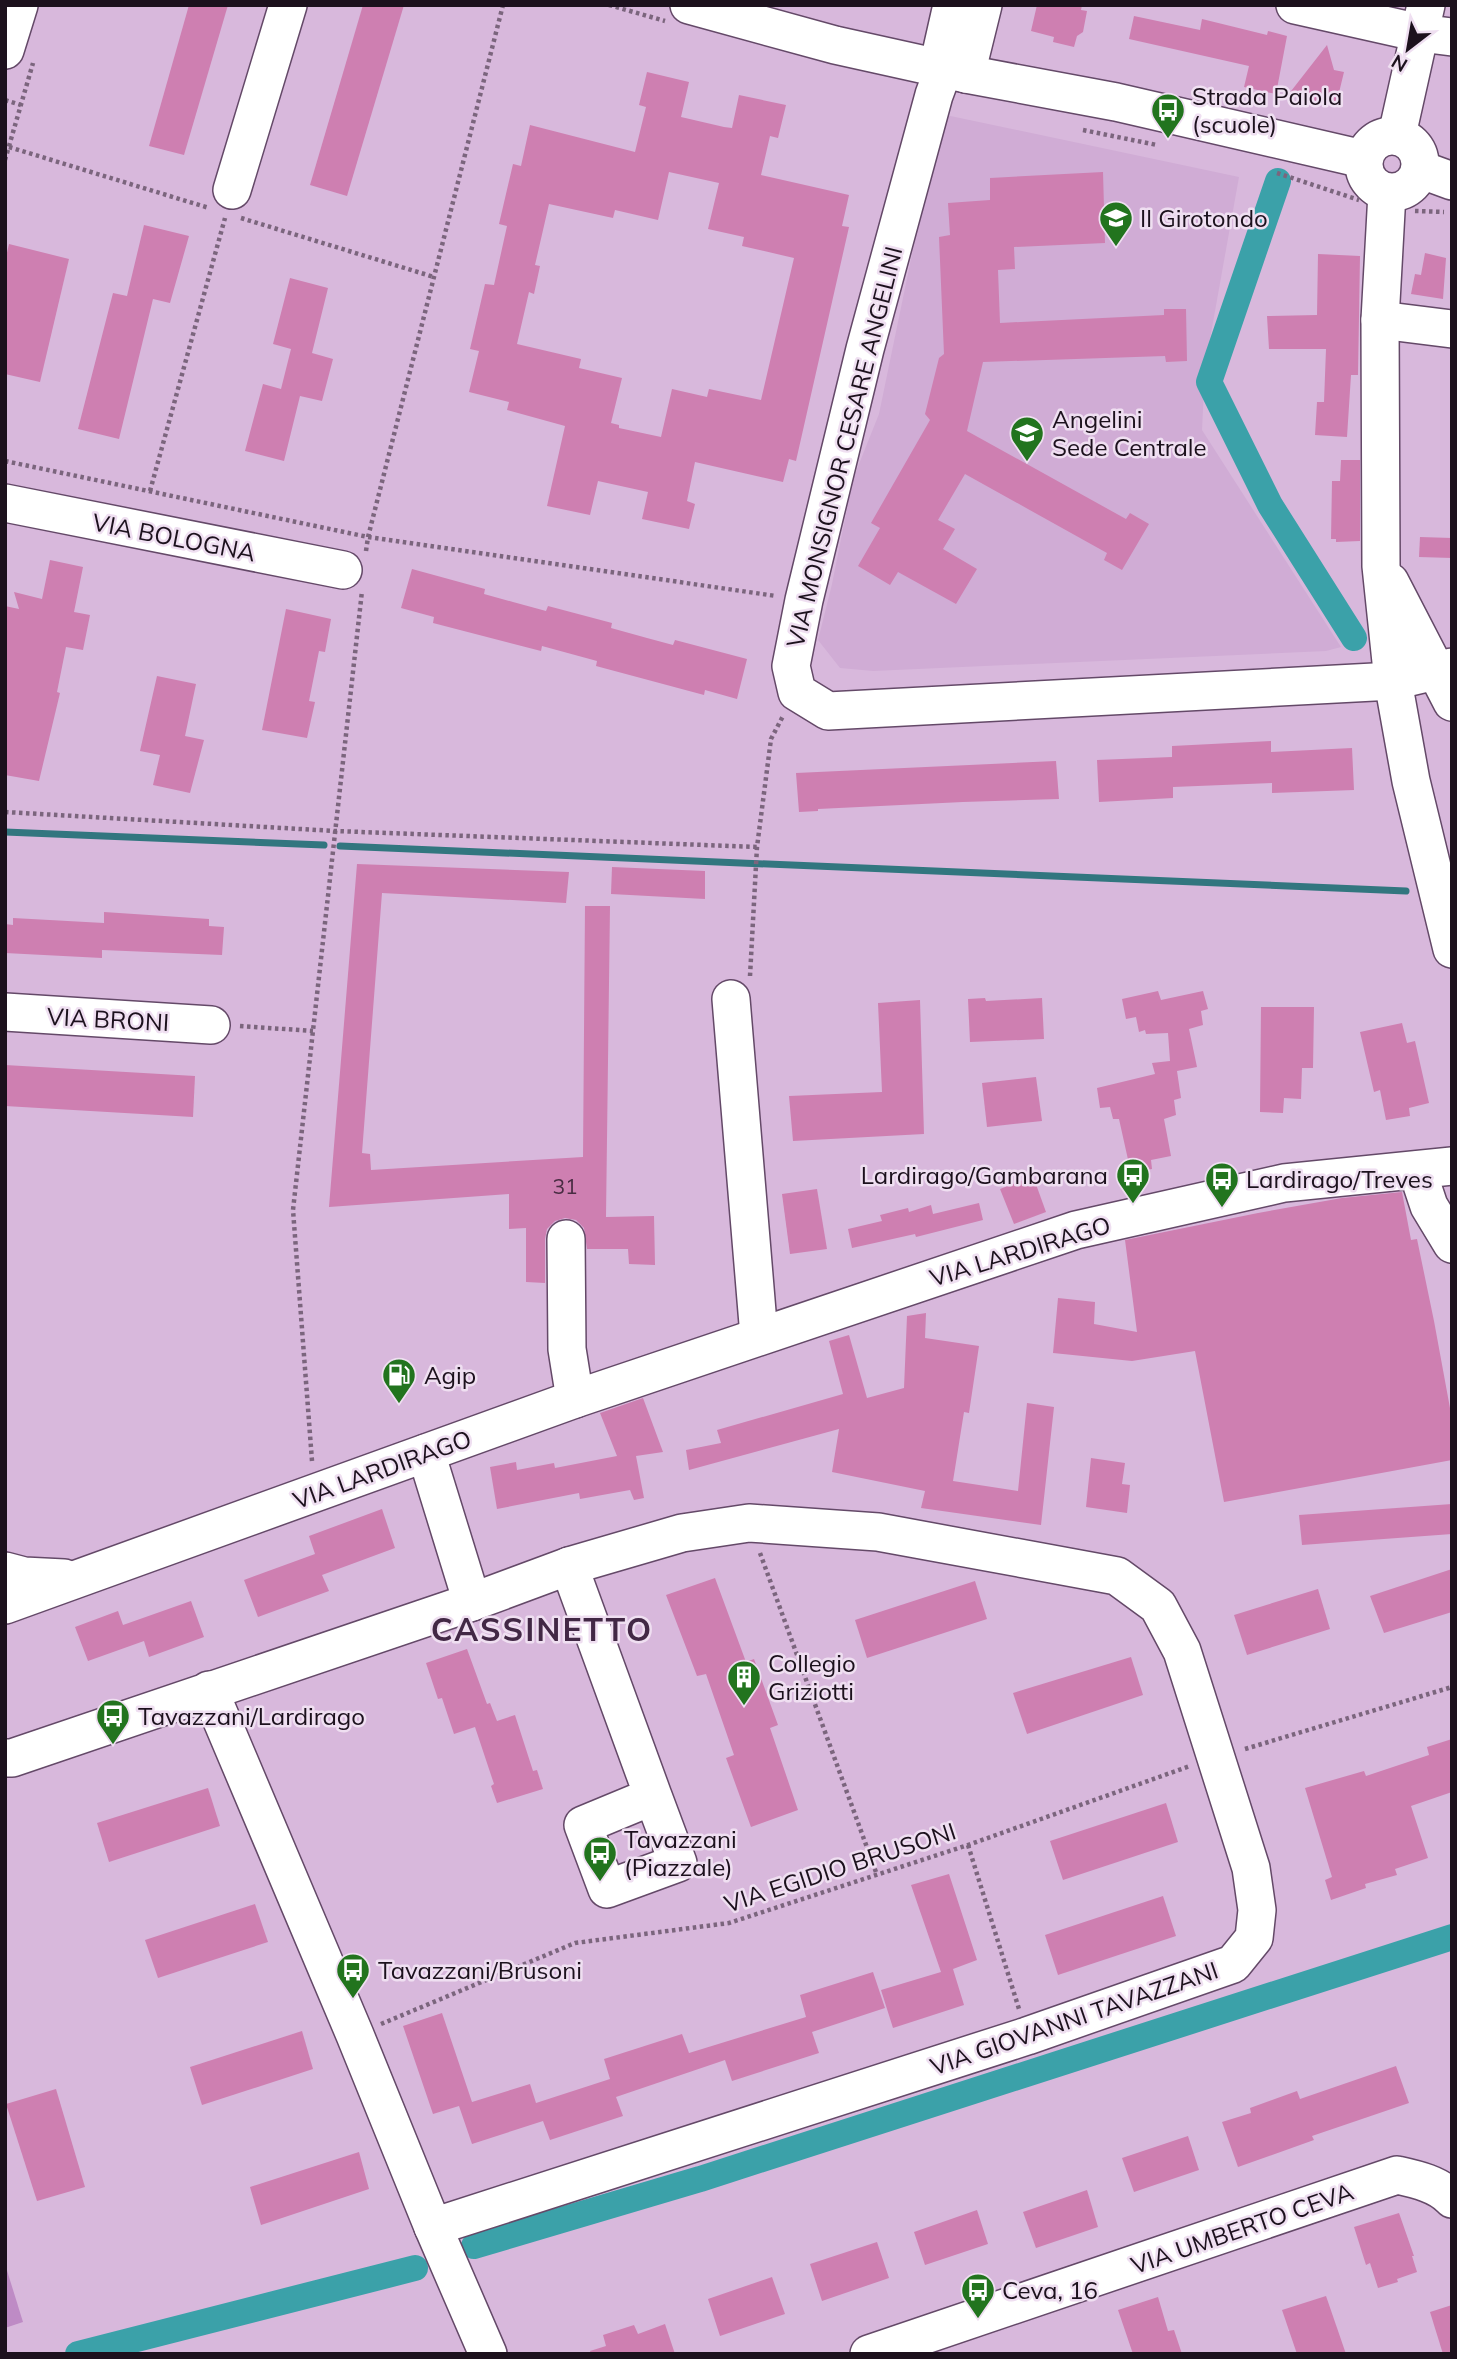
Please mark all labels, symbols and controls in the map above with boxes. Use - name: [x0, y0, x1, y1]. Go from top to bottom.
- north arrow: [1373, 14, 1443, 84]
- text: N: [1387, 50, 1412, 78]
- place label: Strada Paiola (scuole): [1192, 81, 1342, 139]
- bus stop icon: Strada Paiola (scuole): [1149, 91, 1187, 140]
- school or university icon: Il Girotondo: [1097, 199, 1135, 248]
- place label: Il Girotondo: [1140, 203, 1268, 233]
- street label: VIA MONSIGNOR CESARE ANGELINI: [780, 243, 908, 651]
- place label: Angelini Sede Centrale: [1052, 404, 1207, 462]
- school or university icon: Angelini Sede Centrale: [1008, 414, 1046, 463]
- street label: VIA BOLOGNA: [90, 506, 258, 568]
- street label: VIA BRONI: [46, 1001, 170, 1037]
- bus stop icon: Lardirago/Gambarana: [1114, 1156, 1152, 1205]
- place label: Lardirago/Gambarana: [861, 1160, 1108, 1190]
- bus stop icon: Lardirago/Treves: [1203, 1160, 1241, 1209]
- place label: Lardirago/Treves: [1246, 1164, 1433, 1194]
- house number: 31: [552, 1173, 578, 1199]
- street label: VIA LARDIRAGO: [926, 1209, 1114, 1293]
- fuel station icon: Agip: [380, 1356, 418, 1405]
- place label: Agip: [424, 1360, 476, 1390]
- street label: VIA LARDIRAGO: [289, 1423, 475, 1515]
- district label: CASSINETTO: [431, 1609, 653, 1649]
- place label: Collegio Griziotti: [768, 1648, 856, 1706]
- building icon: Collegio Griziotti: [725, 1658, 763, 1707]
- bus stop icon: Tavazzani/Lardirago: [94, 1697, 132, 1746]
- place label: Tavazzani/Lardirago: [138, 1701, 365, 1731]
- street label: VIA EGIDIO BRUSONI: [720, 1815, 960, 1919]
- place label: Tavazzani (Piazzale): [624, 1824, 737, 1882]
- bus stop icon: Tavazzani (Piazzale): [581, 1834, 619, 1883]
- bus stop icon: Tavazzani/Brusoni: [334, 1951, 372, 2000]
- place label: Tavazzani/Brusoni: [378, 1955, 582, 1985]
- street label: VIA GIOVANNI TAVAZZANI: [926, 1955, 1222, 2081]
- street label: VIA UMBERTO CEVA: [1127, 2176, 1357, 2280]
- bus stop icon: Ceva, 16: [959, 2271, 997, 2320]
- place label: Ceva, 16: [1002, 2275, 1098, 2305]

